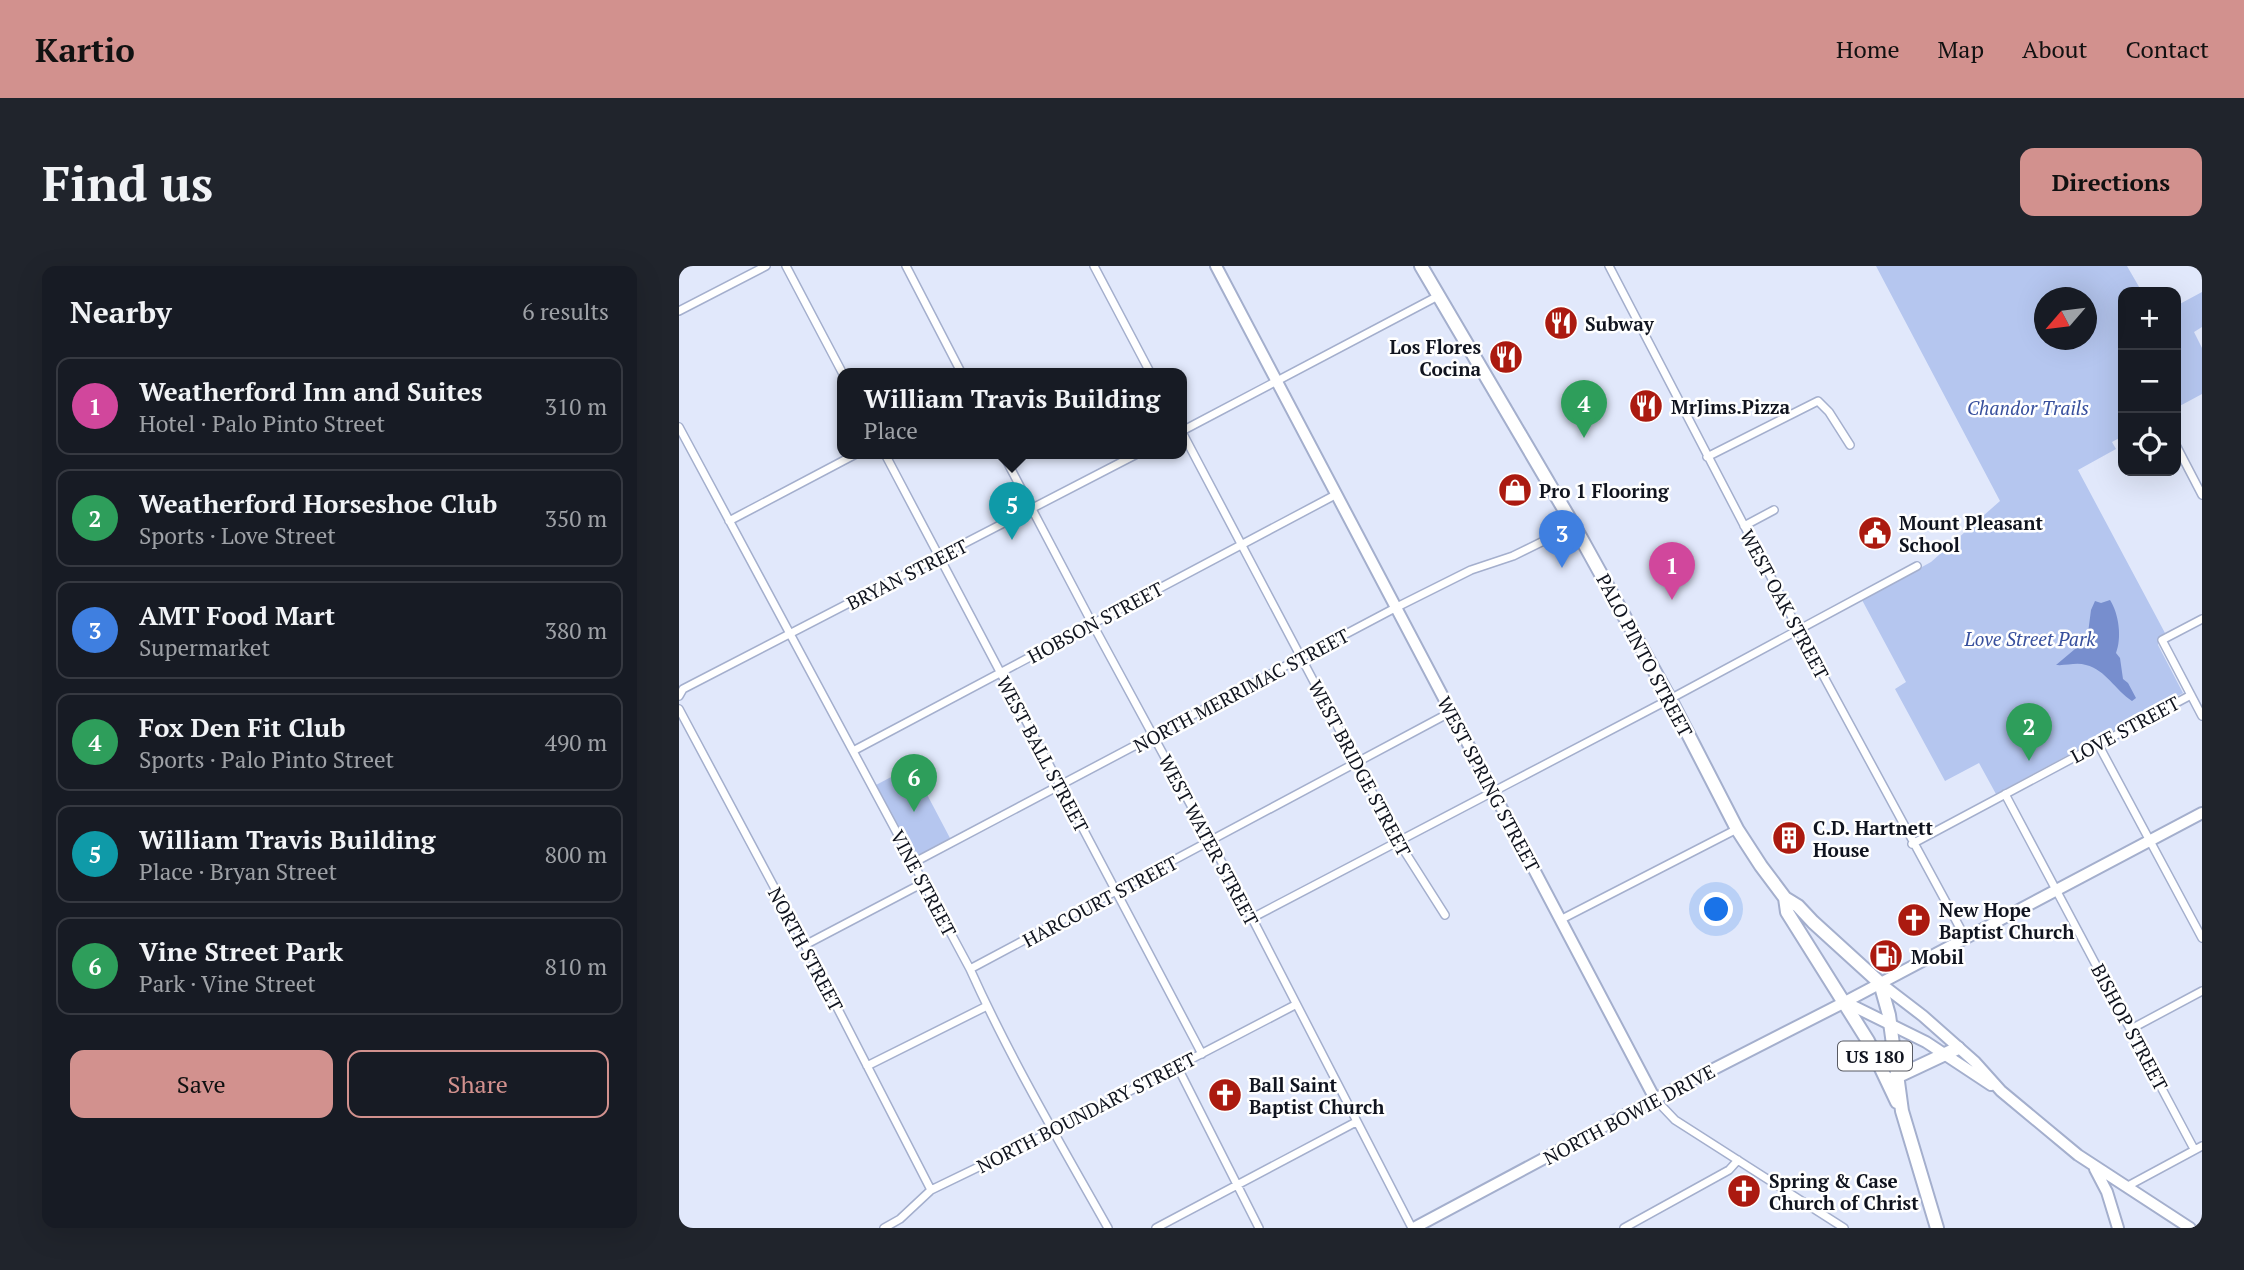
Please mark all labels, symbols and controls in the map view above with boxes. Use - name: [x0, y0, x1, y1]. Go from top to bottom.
- text: Kartio: [35, 28, 135, 71]
- text: Home: [1836, 33, 1900, 65]
- text: Map: [1938, 33, 1984, 65]
- text: About: [2022, 33, 2088, 65]
- text: Contact: [2126, 33, 2209, 65]
- button: Directions: [2020, 148, 2202, 216]
- text: Find us: [42, 150, 213, 215]
- north arrow: [2034, 287, 2097, 350]
- map controls: [2118, 287, 2181, 476]
- button: +: [2118, 287, 2181, 350]
- text: Nearby: [70, 292, 172, 332]
- text: 6 results: [522, 296, 609, 327]
- restaurant icon: Subway: [1542, 304, 1580, 342]
- place label: Subway: [1585, 311, 1655, 336]
- place label: Los Flores Cocina: [1389, 334, 1481, 381]
- restaurant icon: Los Flores Cocina: [1487, 338, 1525, 376]
- button: −: [2118, 350, 2181, 413]
- popup: [837, 368, 1187, 459]
- text: Weatherford Inn and Suites: [139, 374, 482, 408]
- pin: 4: [1561, 380, 1607, 438]
- text: William Travis Building: [864, 381, 1160, 415]
- restaurant icon: MrJims.Pizza: [1627, 387, 1665, 425]
- text: 1: [89, 391, 102, 422]
- text: 310 m: [545, 391, 607, 422]
- place label: MrJims.Pizza: [1671, 394, 1791, 419]
- park label: Chandor Trails: [1967, 395, 2089, 420]
- text: Hotel · Palo Pinto Street: [139, 408, 385, 439]
- button: locate: [2118, 413, 2181, 476]
- text: Place: [864, 415, 918, 446]
- shop icon: Pro 1 Flooring: [1496, 471, 1534, 509]
- place label: Pro 1 Flooring: [1539, 478, 1670, 503]
- pin: 5: [989, 482, 1035, 540]
- text: Weatherford Horseshoe Club: [139, 486, 497, 520]
- text: 2: [89, 503, 102, 534]
- text: 350 m: [545, 503, 607, 534]
- pin: 3: [1539, 510, 1585, 568]
- place label: Mount Pleasant School: [1899, 510, 2043, 557]
- public building icon: Mount Pleasant School: [1856, 514, 1894, 552]
- text: Sports · Love Street: [139, 520, 336, 551]
- street label: WEST OAK STREET: [1735, 525, 1835, 683]
- street label: BRYAN STREET: [842, 533, 972, 615]
- pin: 1: [1649, 542, 1695, 600]
- street label: PALO PINTO STREET: [1591, 569, 1699, 741]
- street label: HOBSON STREET: [1023, 576, 1167, 668]
- text: AMT Food Mart: [139, 598, 335, 632]
- text: 3: [89, 615, 102, 646]
- text: 380 m: [545, 615, 607, 646]
- street label: NORTH MERRIMAC STREET: [1129, 622, 1353, 758]
- park label: Love Street Park: [1964, 626, 2096, 651]
- text: Supermarket: [139, 632, 270, 663]
- street label: WEST BALL STREET: [991, 672, 1095, 837]
- street label: WEST BRIDGE STREET: [1303, 676, 1417, 861]
- street label: LOVE STREET: [2066, 690, 2184, 768]
- street label: WEST SPRING STREET: [1432, 692, 1546, 876]
- pin: 2: [2006, 703, 2052, 761]
- text: Fox Den Fit Club: [139, 710, 345, 744]
- text: 4: [89, 727, 102, 758]
- text: 490 m: [545, 727, 607, 758]
- text: Sports · Palo Pinto Street: [139, 744, 394, 775]
- street label: WEST WATER STREET: [1153, 750, 1265, 930]
- pin: 6: [891, 754, 937, 812]
- place label: C.D. Hartnett House: [1813, 815, 1933, 862]
- building icon: C.D. Hartnett House: [1770, 819, 1808, 857]
- text: William Travis Building: [139, 822, 436, 856]
- street label: VINE STREET: [885, 825, 963, 941]
- text: 5: [89, 839, 102, 870]
- text: 800 m: [545, 839, 607, 870]
- street label: HARCOURT STREET: [1018, 849, 1182, 953]
- text: Place · Bryan Street: [139, 856, 337, 887]
- street label: NORTH STREET: [763, 883, 849, 1016]
- your location: [1699, 892, 1733, 926]
- place label: New Hope Baptist Church: [1939, 897, 2074, 944]
- church icon: New Hope Baptist Church: [1895, 901, 1933, 939]
- text: Vine Street Park: [139, 934, 343, 968]
- fuel station icon: Mobil: [1867, 937, 1905, 975]
- place label: Mobil: [1911, 944, 1964, 969]
- text: 6: [89, 951, 102, 982]
- text: 810 m: [545, 951, 607, 982]
- street label: BISHOP STREET: [2086, 959, 2174, 1095]
- text: Park · Vine Street: [139, 968, 316, 999]
- road number: US 180: [1838, 1042, 1912, 1070]
- street label: NORTH BOUNDARY STREET: [972, 1046, 1200, 1178]
- button: Save: [70, 1050, 333, 1118]
- button: Share: [347, 1050, 609, 1118]
- street label: NORTH BOWIE DRIVE: [1539, 1058, 1719, 1170]
- place label: Ball Saint Baptist Church: [1249, 1072, 1384, 1119]
- church icon: Ball Saint Baptist Church: [1206, 1076, 1244, 1114]
- place label: Spring & Case Church of Christ: [1769, 1168, 1919, 1215]
- church icon: Spring & Case Church of Christ: [1725, 1172, 1763, 1210]

